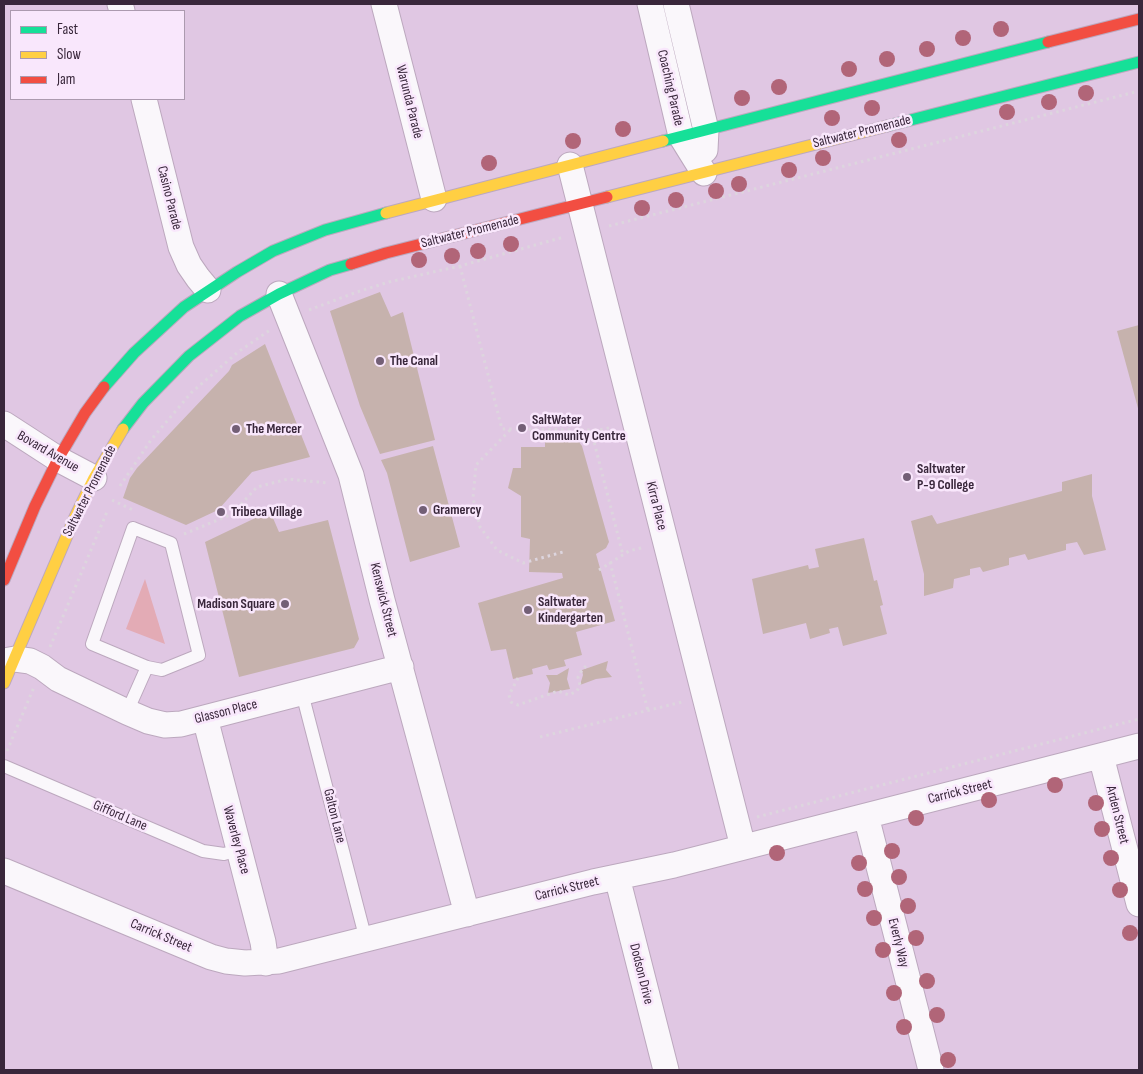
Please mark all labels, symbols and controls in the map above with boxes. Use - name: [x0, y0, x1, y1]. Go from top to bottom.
- legend: [10, 10, 185, 100]
- text: Fast: [57, 20, 78, 39]
- text: Slow: [57, 45, 81, 64]
- street label: Coaching Parade: [653, 48, 687, 128]
- street label: Warunda Parade: [392, 63, 426, 141]
- text: Jam: [57, 70, 75, 89]
- street label: Saltwater Promenade: [811, 112, 913, 152]
- street label: Casino Parade: [153, 164, 185, 232]
- street label: Saltwater Promenade: [419, 212, 521, 252]
- place label: The Canal: [390, 353, 438, 369]
- marker: The Canal: [374, 355, 386, 367]
- place label: SaltWater Community Centre: [532, 412, 626, 444]
- place label: The Mercer: [246, 421, 302, 437]
- marker: SaltWater Community Centre: [516, 422, 528, 434]
- marker: The Mercer: [230, 423, 242, 435]
- street label: Bovard Avenue: [14, 428, 82, 476]
- street label: Saltwater Promenade: [60, 442, 120, 540]
- place label: Saltwater P-9 College: [917, 461, 974, 494]
- marker: Saltwater P-9 College: [901, 471, 913, 483]
- street label: Kirra Place: [642, 480, 670, 532]
- place label: Gramercy: [433, 502, 481, 518]
- place label: Tribeca Village: [231, 504, 302, 520]
- marker: Gramercy: [417, 504, 429, 516]
- marker: Tribeca Village: [215, 506, 227, 518]
- street label: Kenswick Street: [366, 561, 400, 639]
- place label: Saltwater Kindergarten: [538, 594, 603, 626]
- place label: Madison Square: [197, 596, 275, 612]
- marker: Madison Square: [279, 598, 291, 610]
- marker: Saltwater Kindergarten: [522, 604, 534, 616]
- street label: Glasson Place: [193, 696, 259, 728]
- street label: Carrick Street: [926, 776, 994, 808]
- street label: Arden Street: [1102, 784, 1132, 846]
- street label: Galton Lane: [319, 787, 349, 845]
- street label: Gifford Lane: [90, 797, 150, 835]
- street label: Waverley Place: [219, 804, 253, 876]
- street label: Carrick Street: [533, 873, 601, 905]
- street label: Carrick Street: [128, 916, 194, 956]
- street label: Everly Way: [884, 917, 912, 969]
- street label: Dodson Drive: [625, 942, 657, 1006]

